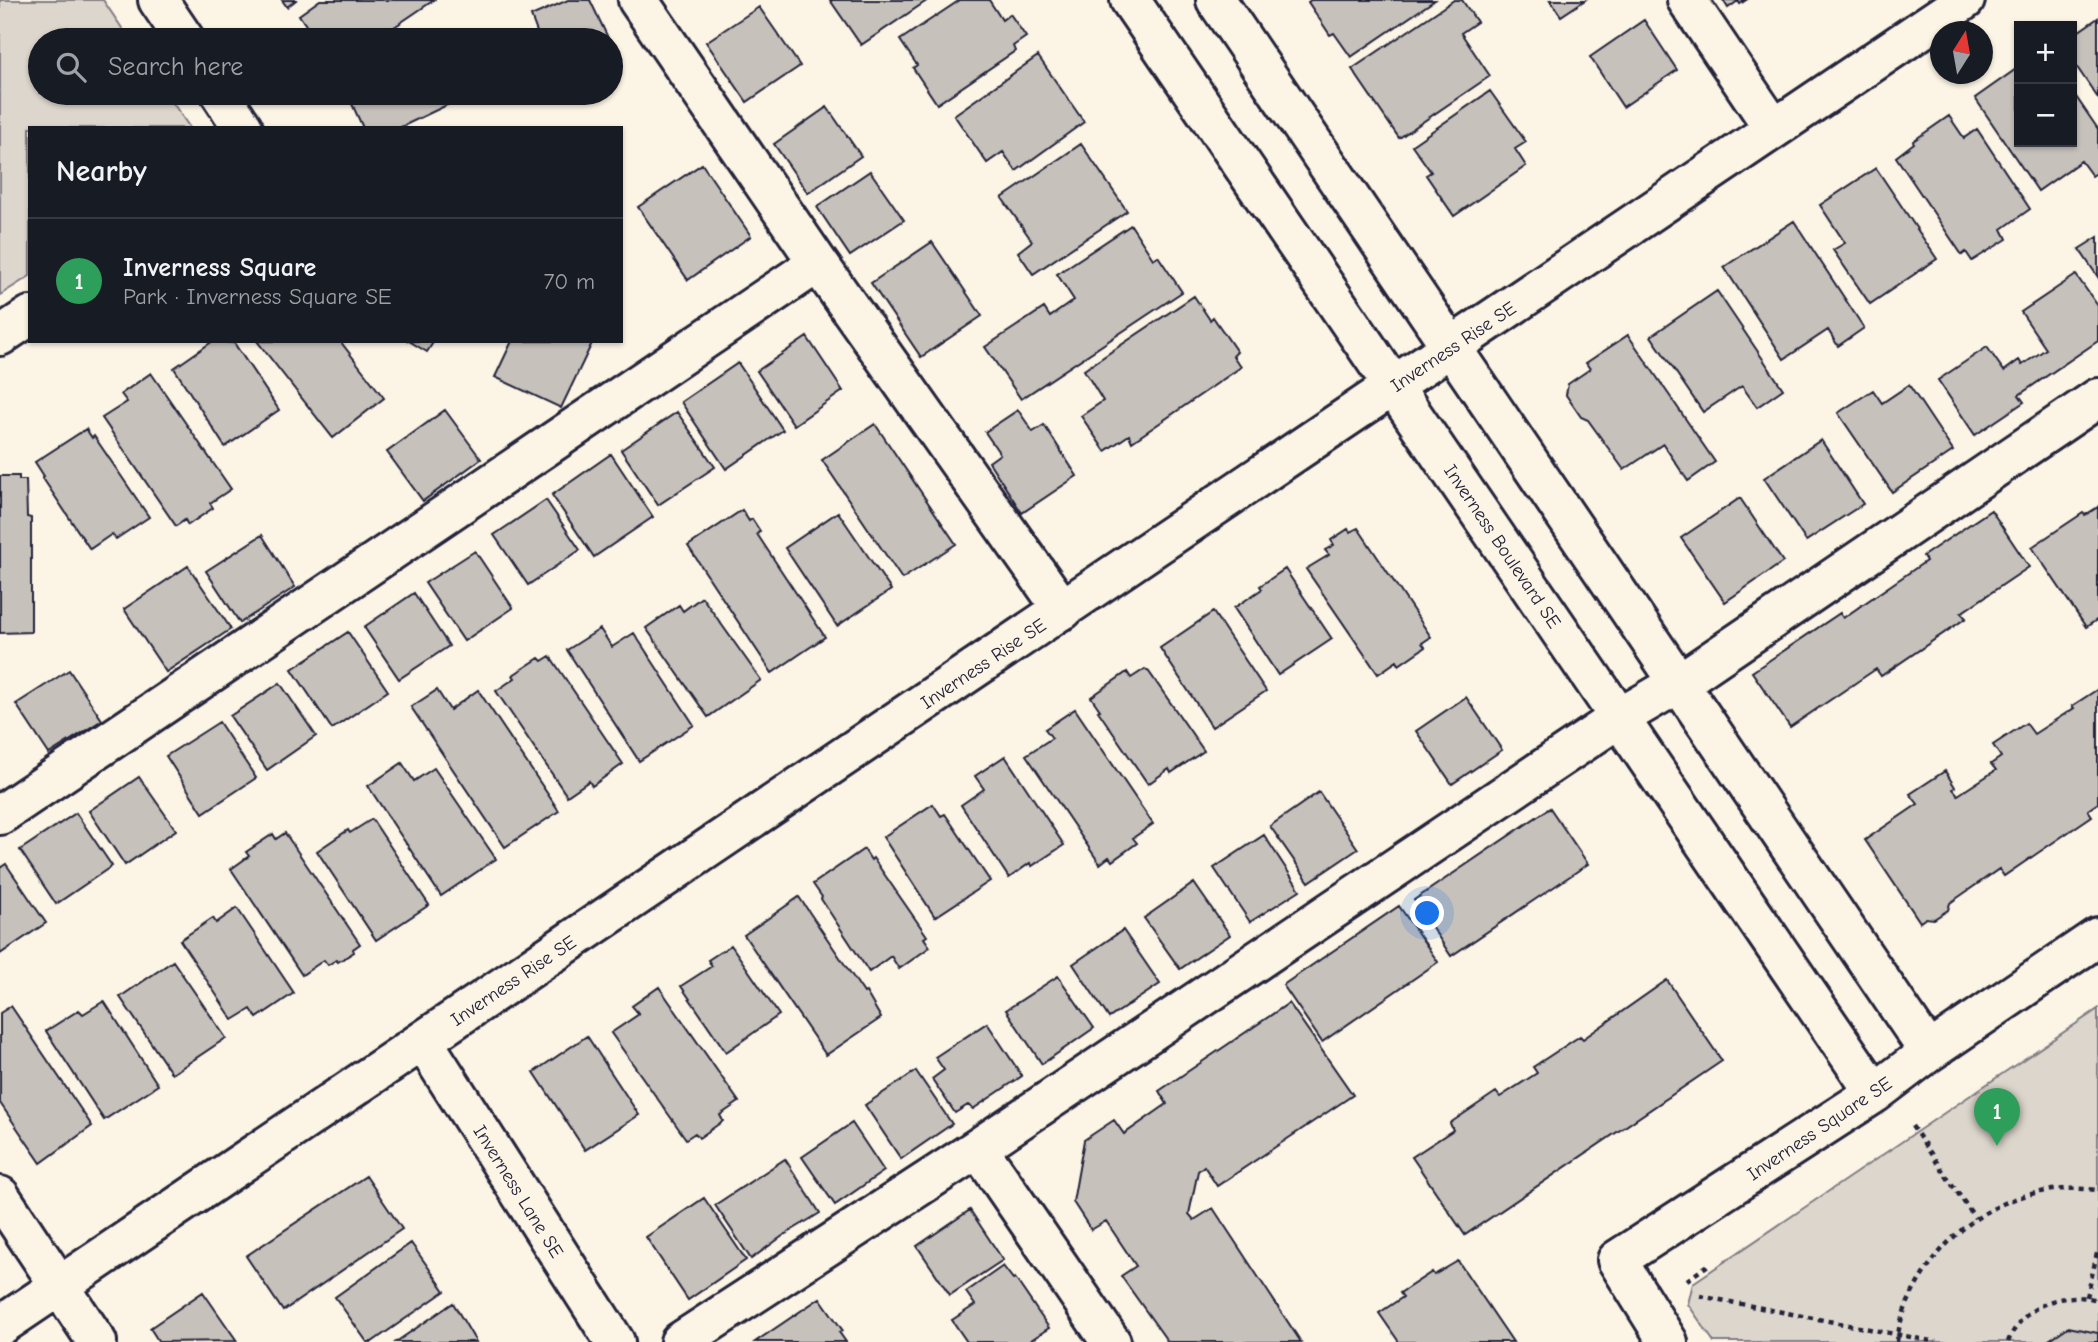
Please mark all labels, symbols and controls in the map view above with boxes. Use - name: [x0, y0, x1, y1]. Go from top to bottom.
- north arrow: [1930, 21, 1993, 84]
- map controls: [2014, 21, 2077, 147]
- button: +: [2014, 21, 2077, 84]
- search box: [28, 28, 623, 105]
- icon: search: [52, 48, 90, 86]
- text: Search here: [108, 52, 243, 82]
- button: −: [2014, 84, 2077, 147]
- text: Nearby: [56, 154, 147, 189]
- text: Inverness Square: [123, 253, 316, 283]
- text: 1: [74, 268, 84, 295]
- text: 70 m: [543, 268, 595, 295]
- text: Park · Inverness Square SE: [123, 283, 392, 310]
- street label: Inverness Rise SE: [1387, 297, 1520, 397]
- street label: Inverness Boulevard SE: [1439, 461, 1565, 633]
- street label: Inverness Rise SE: [917, 614, 1050, 714]
- your location: [1410, 896, 1444, 930]
- street label: Inverness Rise SE: [447, 931, 580, 1031]
- street label: Inverness Square SE: [1743, 1072, 1896, 1185]
- pin: 1: [1974, 1088, 2020, 1146]
- street label: Inverness Lane SE: [469, 1121, 568, 1262]

